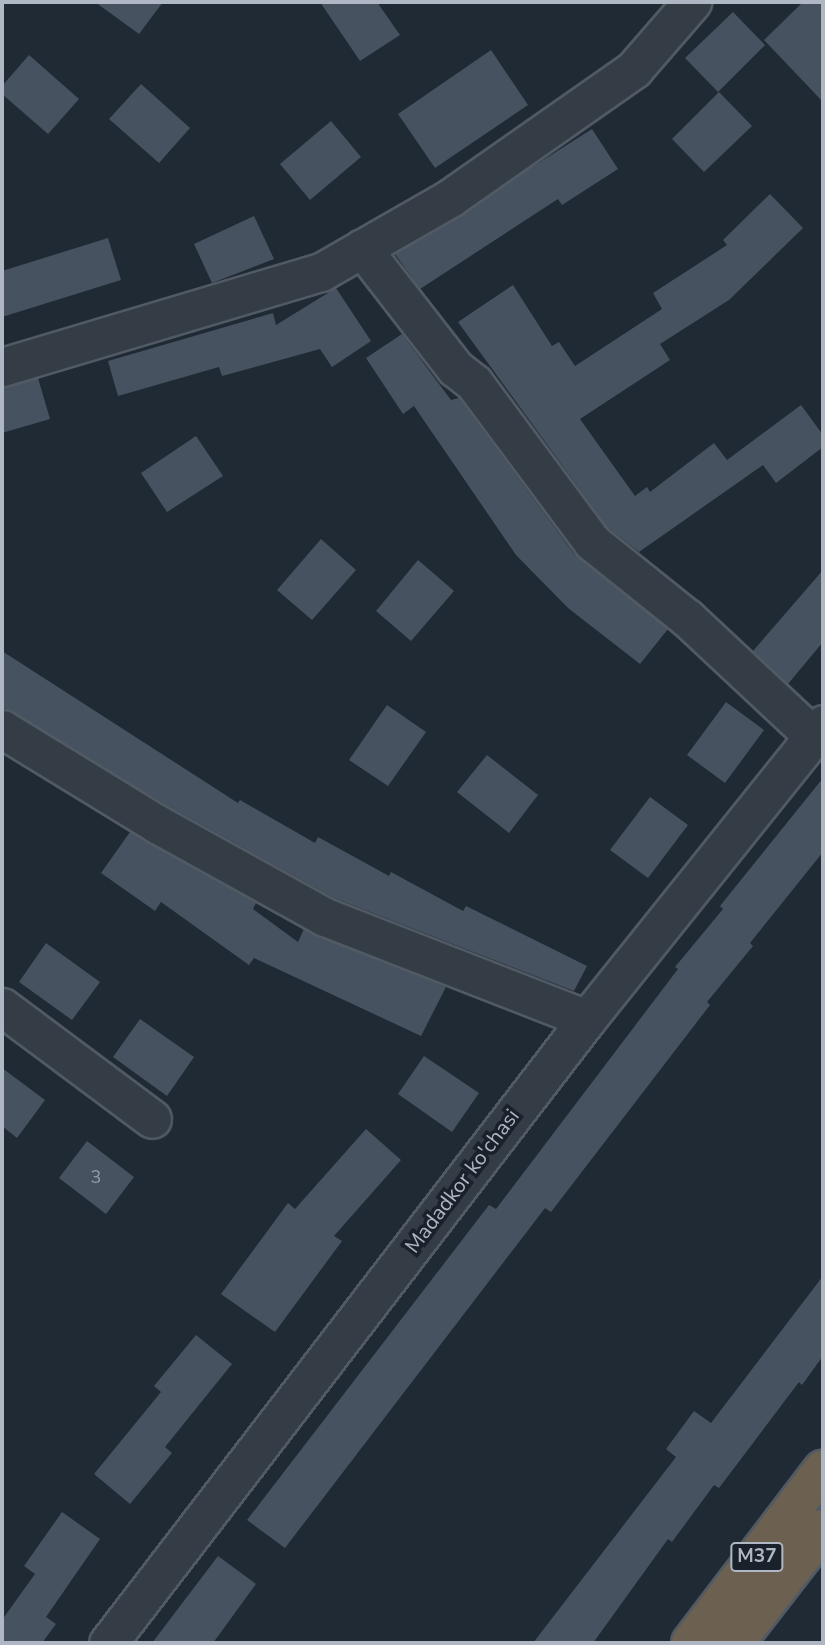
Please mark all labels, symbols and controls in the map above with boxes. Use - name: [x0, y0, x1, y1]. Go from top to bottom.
- street label: Madadkor ko'chasi: [400, 1104, 524, 1258]
- house number: 3: [91, 1166, 101, 1188]
- road number: M37: [729, 1541, 785, 1572]

